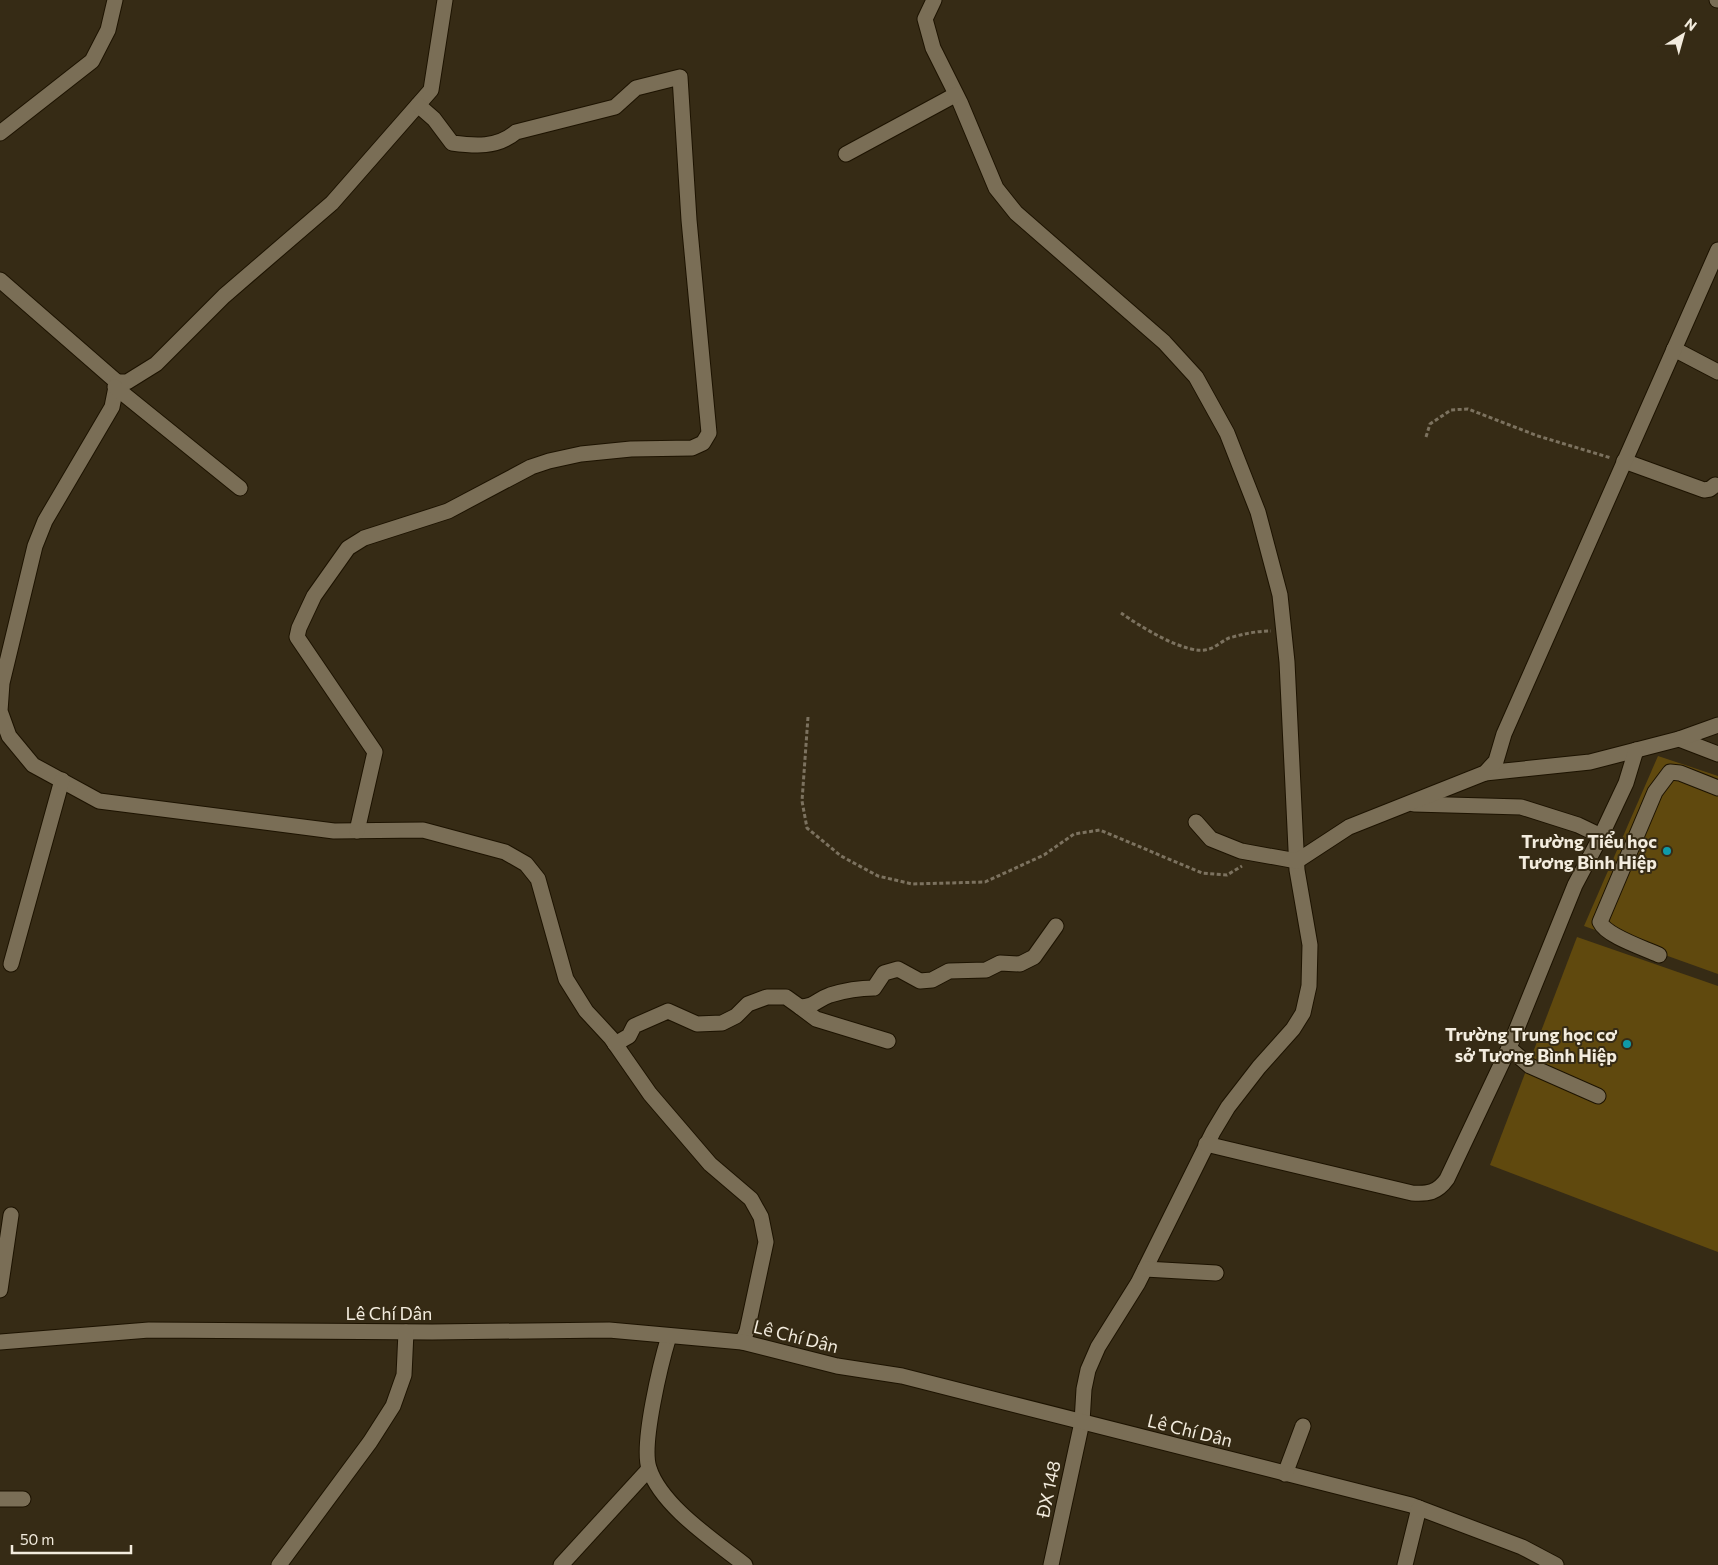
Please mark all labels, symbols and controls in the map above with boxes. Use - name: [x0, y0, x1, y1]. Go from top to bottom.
- north arrow: [1658, 10, 1708, 60]
- text: N: [1682, 14, 1700, 34]
- place label: Trường Tiểu học Tương Bình Hiệp: [1519, 830, 1657, 873]
- marker: Trường Tiểu học Tương Bình Hiệp: [1661, 845, 1673, 857]
- place label: Trường Trung học cơ sở Tương Bình Hiệp: [1445, 1023, 1618, 1066]
- marker: Trường Trung học cơ sở Tương Bình Hiệp: [1621, 1038, 1633, 1050]
- street label: Lê Chí Dân: [346, 1302, 432, 1324]
- street label: Lê Chí Dân: [751, 1315, 841, 1357]
- street label: Lê Chí Dân: [1145, 1409, 1235, 1451]
- street label: ĐX 148: [1031, 1458, 1065, 1521]
- scale bar: [12, 1522, 131, 1554]
- text: 50 m: [20, 1530, 54, 1548]

